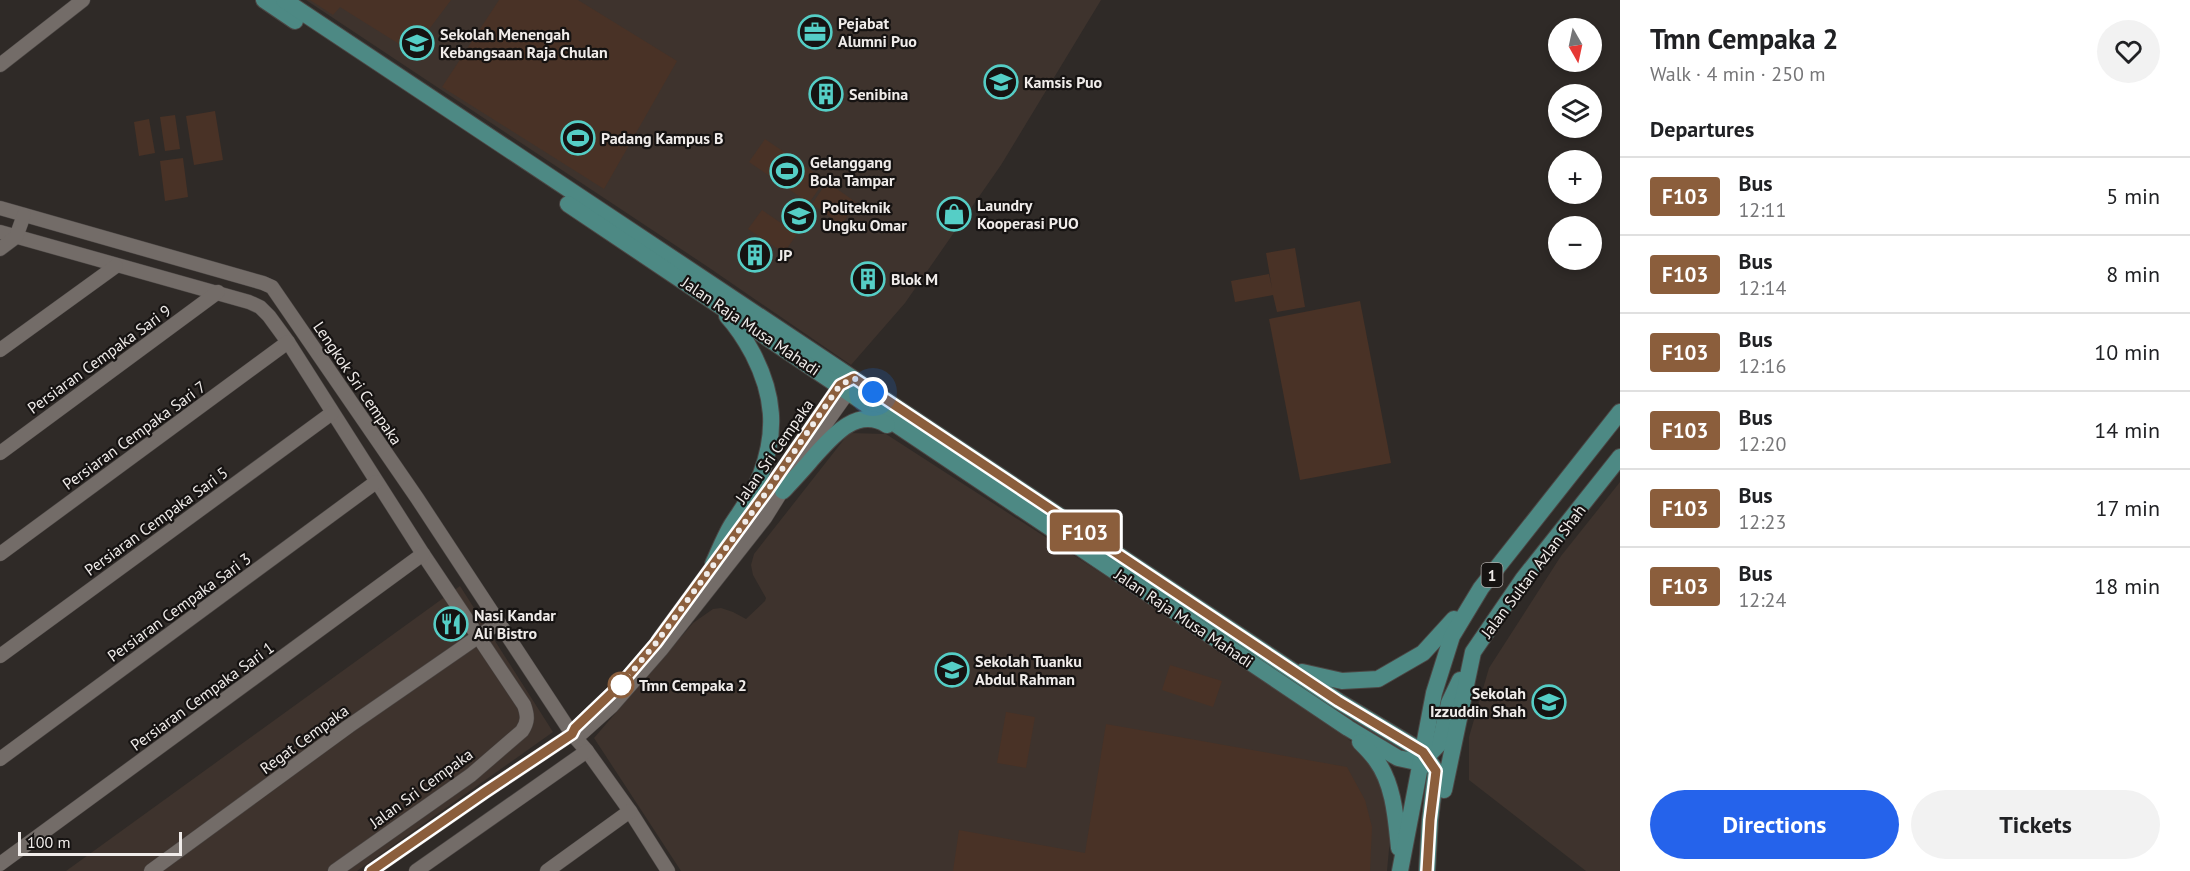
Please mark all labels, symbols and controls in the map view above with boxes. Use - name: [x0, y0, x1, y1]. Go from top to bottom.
- place label: Pejabat Alumni Puo: [838, 13, 917, 51]
- office icon: Pejabat Alumni Puo: [797, 14, 833, 50]
- north arrow: [1548, 18, 1602, 72]
- map controls: [1548, 18, 1602, 270]
- text: Tmn Cempaka 2: [1650, 20, 1839, 57]
- button: heart: [2097, 20, 2160, 83]
- place label: Sekolah Menengah Kebangsaan Raja Chulan: [440, 24, 608, 62]
- school or university icon: Sekolah Menengah Kebangsaan Raja Chulan: [399, 25, 435, 61]
- text: Walk · 4 min · 250 m: [1650, 61, 1826, 87]
- school or university icon: Kamsis Puo: [983, 64, 1019, 100]
- place label: Kamsis Puo: [1024, 72, 1103, 92]
- building icon: Senibina: [808, 76, 844, 112]
- place label: Senibina: [849, 84, 908, 104]
- button: layers: [1548, 84, 1602, 138]
- text: Departures: [1650, 115, 1754, 143]
- sports icon: Padang Kampus B: [560, 120, 596, 156]
- place label: Padang Kampus B: [601, 128, 723, 148]
- button: +: [1548, 150, 1602, 204]
- place label: Gelanggang Bola Tampar: [810, 152, 895, 190]
- sports icon: Gelanggang Bola Tampar: [769, 153, 805, 189]
- text: Bus: [1738, 169, 1773, 197]
- text: 5 min: [2106, 182, 2160, 210]
- text: F103: [1662, 183, 1708, 210]
- place label: Laundry Kooperasi PUO: [977, 195, 1079, 233]
- shop icon: Laundry Kooperasi PUO: [936, 196, 972, 232]
- place label: Politeknik Ungku Omar: [822, 197, 907, 235]
- text: 12:11: [1738, 197, 1786, 223]
- school or university icon: Politeknik Ungku Omar: [781, 198, 817, 234]
- button: −: [1548, 216, 1602, 270]
- building icon: JP: [737, 237, 773, 273]
- place label: JP: [777, 245, 793, 265]
- text: Bus: [1738, 247, 1773, 275]
- text: 8 min: [2106, 260, 2160, 288]
- building icon: Blok M: [850, 261, 886, 297]
- text: F103: [1662, 261, 1708, 288]
- place label: Blok M: [891, 269, 938, 289]
- street label: Jalan Raja Musa Mahadi: [677, 272, 824, 380]
- text: 12:14: [1738, 275, 1786, 301]
- street label: Persiaran Cempaka Sari 9: [23, 300, 175, 418]
- street label: Lengkok Sri Cempaka: [309, 317, 407, 449]
- text: Bus: [1738, 325, 1773, 353]
- text: 10 min: [2094, 338, 2160, 366]
- text: F103: [1662, 339, 1708, 366]
- text: 12:16: [1738, 353, 1786, 379]
- street label: Persiaran Cempaka Sari 7: [58, 376, 210, 494]
- your location: [858, 377, 888, 407]
- street label: Jalan Sri Cempaka: [730, 395, 817, 508]
- text: Bus: [1738, 403, 1773, 431]
- text: 14 min: [2094, 416, 2160, 444]
- text: F103: [1662, 417, 1708, 444]
- text: 12:20: [1738, 431, 1786, 457]
- street label: Persiaran Cempaka Sari 5: [80, 462, 232, 580]
- text: Bus: [1738, 481, 1773, 509]
- text: 17 min: [2096, 494, 2160, 522]
- text: F103: [1662, 495, 1708, 522]
- street label: Jalan Sultan Azlan Shah: [1476, 500, 1590, 642]
- text: 12:23: [1738, 509, 1786, 535]
- line badge: F103: [1043, 512, 1127, 552]
- text: F103: [1062, 519, 1108, 546]
- street label: Persiaran Cempaka Sari 3: [103, 548, 255, 666]
- text: Bus: [1738, 559, 1773, 587]
- road number: 1: [1482, 563, 1502, 587]
- street label: Jalan Raja Musa Mahadi: [1110, 564, 1257, 672]
- text: 18 min: [2094, 572, 2160, 600]
- text: F103: [1662, 573, 1708, 600]
- text: 12:24: [1738, 587, 1786, 613]
- place label: Nasi Kandar Ali Bistro: [474, 605, 556, 643]
- restaurant icon: Nasi Kandar Ali Bistro: [433, 606, 469, 642]
- street label: Persiaran Cempaka Sari 1: [126, 637, 278, 755]
- place label: Sekolah Tuanku Abdul Rahman: [975, 651, 1082, 689]
- school or university icon: Sekolah Tuanku Abdul Rahman: [934, 652, 970, 688]
- marker: Tmn Cempaka 2: [608, 672, 634, 698]
- place label: Tmn Cempaka 2: [639, 675, 747, 695]
- place label: Sekolah Izzuddin Shah: [1430, 683, 1526, 721]
- school or university icon: Sekolah Izzuddin Shah: [1531, 684, 1567, 720]
- street label: Regat Cempaka: [256, 700, 352, 778]
- street label: Jalan Sri Cempaka: [365, 744, 476, 833]
- button: Directions: [1650, 790, 1899, 859]
- button: Tickets: [1911, 790, 2160, 859]
- scale bar: [18, 829, 182, 856]
- text: 100 m: [27, 832, 70, 852]

